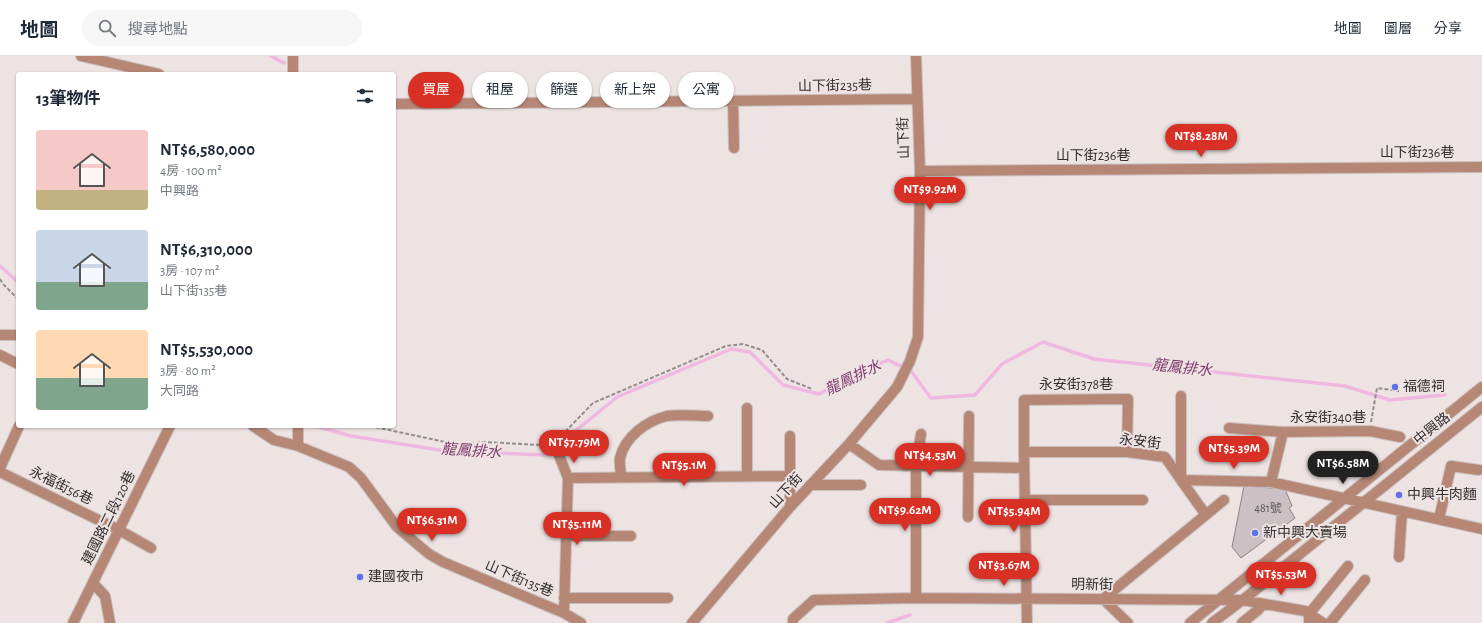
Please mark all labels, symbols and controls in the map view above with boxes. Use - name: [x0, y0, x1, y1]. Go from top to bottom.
- search box: [82, 10, 362, 46]
- icon: search: [96, 17, 118, 39]
- text: 地圖: [20, 21, 58, 40]
- text: 搜尋地點: [128, 22, 188, 37]
- text: 地圖: [1334, 22, 1362, 36]
- text: 圖層: [1384, 22, 1412, 36]
- text: 分享: [1434, 22, 1462, 36]
- chip: 買屋: [408, 72, 464, 108]
- chip: 租屋: [472, 72, 528, 108]
- chip: 篩選: [536, 72, 592, 108]
- chip: 新上架: [600, 72, 670, 108]
- chip: 公寓: [678, 72, 734, 108]
- street label: 山下街235巷: [798, 77, 872, 94]
- icon: filters: [354, 85, 376, 107]
- text: 13筆物件: [36, 90, 100, 107]
- street label: 山下街: [895, 117, 912, 159]
- pin: NT$8.28M: [1160, 124, 1242, 158]
- text: NT$8.28M: [1174, 130, 1228, 143]
- text: NT$6,580,000: [160, 141, 255, 158]
- street label: 山下街236巷: [1380, 145, 1454, 160]
- icon: home: [68, 146, 116, 194]
- street label: 山下街236巷: [1056, 148, 1130, 163]
- text: 4房 · 100 m²: [160, 165, 222, 178]
- pin: NT$9.92M: [889, 177, 971, 211]
- text: NT$9.92M: [903, 183, 957, 196]
- text: 中興路: [160, 185, 199, 198]
- text: NT$6,310,000: [160, 241, 253, 258]
- icon: home: [68, 246, 116, 294]
- text: 3房 · 107 m²: [160, 265, 219, 278]
- text: 山下街135巷: [160, 285, 227, 298]
- text: NT$5,530,000: [160, 341, 253, 358]
- icon: home: [68, 346, 116, 394]
- water label: 龍鳳排水: [1151, 356, 1214, 379]
- water label: 龍鳳排水: [822, 357, 884, 398]
- text: 3房 · 80 m²: [160, 365, 216, 378]
- street label: 永安街378巷: [1039, 377, 1113, 392]
- place label: 福德祠: [1403, 378, 1445, 394]
- marker: 福德祠: [1390, 382, 1400, 392]
- text: 大同路: [160, 385, 199, 398]
- street label: 永安街340巷: [1290, 410, 1366, 425]
- street label: 中興路: [1411, 410, 1453, 448]
- pin: NT$7.79M: [533, 430, 615, 464]
- street label: 永安街: [1118, 432, 1162, 452]
- text: NT$7.79M: [548, 436, 600, 449]
- pin: NT$5.39M: [1193, 436, 1275, 470]
- water label: 龍鳳排水: [441, 440, 503, 461]
- text: NT$5.39M: [1208, 442, 1260, 455]
- pin: NT$4.53M: [889, 443, 971, 477]
- text: NT$4.53M: [904, 449, 956, 462]
- pin: NT$6.58M: [1302, 451, 1384, 485]
- pin: NT$5.1M: [647, 453, 721, 487]
- text: NT$6.58M: [1317, 457, 1369, 470]
- text: NT$5.1M: [662, 459, 706, 472]
- street label: 永福街56巷: [27, 464, 95, 507]
- street label: 建國路二段120巷: [79, 468, 138, 567]
- street label: 山下街: [766, 470, 805, 511]
- place label: 中興牛肉麵: [1407, 487, 1477, 502]
- marker: 中興牛肉麵: [1394, 490, 1404, 500]
- pin: NT$9.62M: [864, 498, 946, 532]
- pin: NT$5.94M: [973, 499, 1055, 533]
- house number: 481號: [1254, 502, 1282, 514]
- text: NT$9.62M: [878, 504, 932, 517]
- text: NT$5.94M: [987, 505, 1041, 518]
- pin: NT$6.31M: [391, 508, 473, 542]
- pin: NT$5.11M: [536, 512, 618, 546]
- text: NT$6.31M: [406, 514, 458, 527]
- text: NT$5.11M: [552, 518, 602, 531]
- place label: 新中興大賣場: [1263, 525, 1347, 540]
- marker: 新中興大賣場: [1250, 528, 1260, 538]
- pin: NT$3.67M: [963, 553, 1045, 587]
- street label: 山下街135巷: [483, 557, 555, 600]
- text: NT$3.67M: [978, 559, 1030, 572]
- pin: NT$5.53M: [1240, 562, 1322, 596]
- text: NT$5.53M: [1255, 568, 1307, 581]
- place label: 建國夜市: [368, 569, 424, 584]
- marker: 建國夜市: [355, 572, 365, 582]
- street label: 明新街: [1071, 577, 1113, 592]

